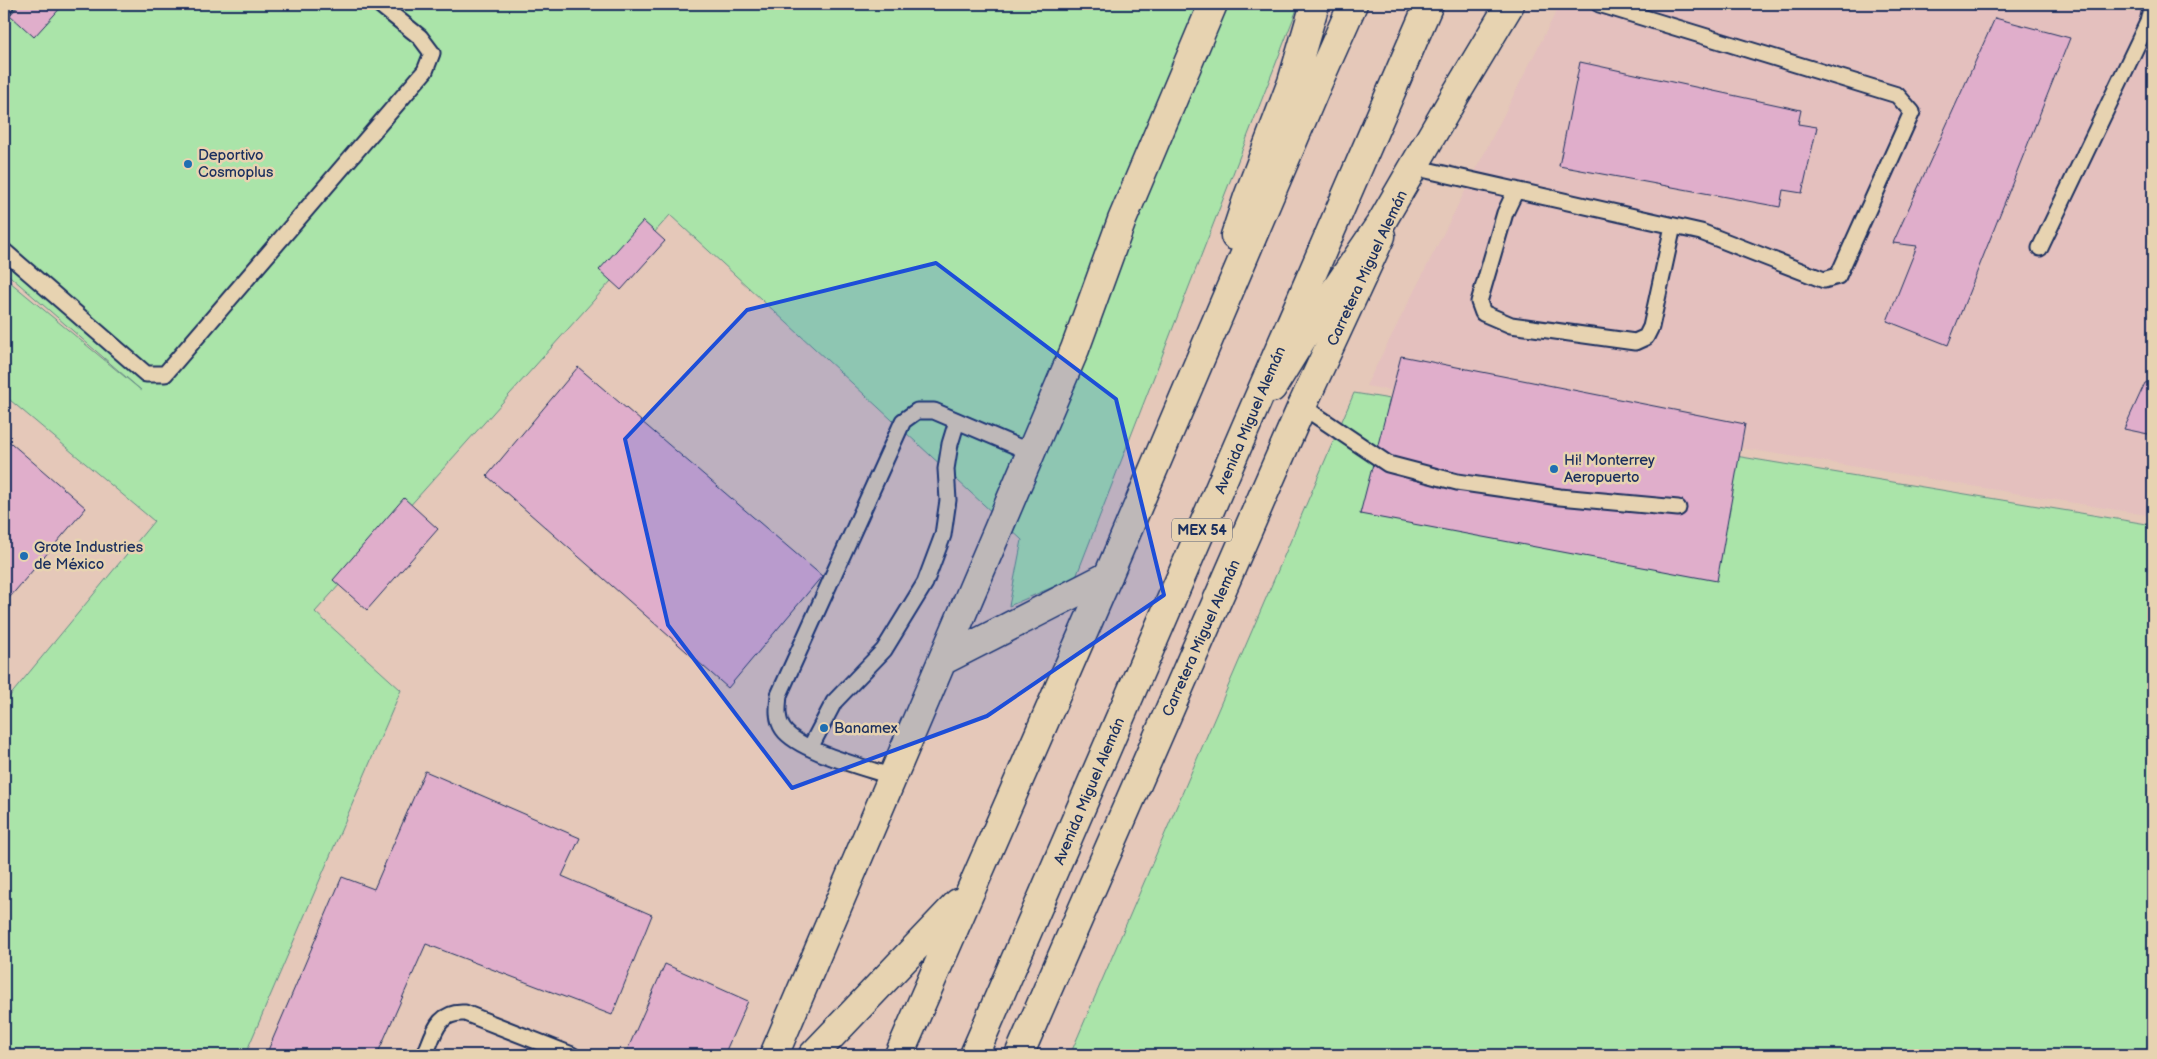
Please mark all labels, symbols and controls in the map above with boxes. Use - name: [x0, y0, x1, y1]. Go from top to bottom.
- place label: Deportivo Cosmoplus: [198, 146, 274, 182]
- marker: Deportivo Cosmoplus: [182, 158, 194, 170]
- street label: Carretera Miguel Alemán: [1323, 187, 1412, 349]
- street label: Avenida Miguel Alemán: [1211, 344, 1290, 497]
- place label: Hi! Monterrey Aeropuerto: [1564, 451, 1655, 487]
- marker: Hi! Monterrey Aeropuerto: [1548, 463, 1560, 475]
- road number: MEX 54: [1172, 518, 1232, 542]
- place label: Grote Industries de México: [34, 538, 144, 574]
- marker: Grote Industries de México: [18, 550, 30, 562]
- street label: Carretera Miguel Alemán: [1158, 557, 1245, 720]
- street label: Avenida Miguel Alemán: [1050, 715, 1129, 868]
- place label: Banamex: [834, 719, 898, 738]
- marker: Banamex: [818, 722, 830, 734]

